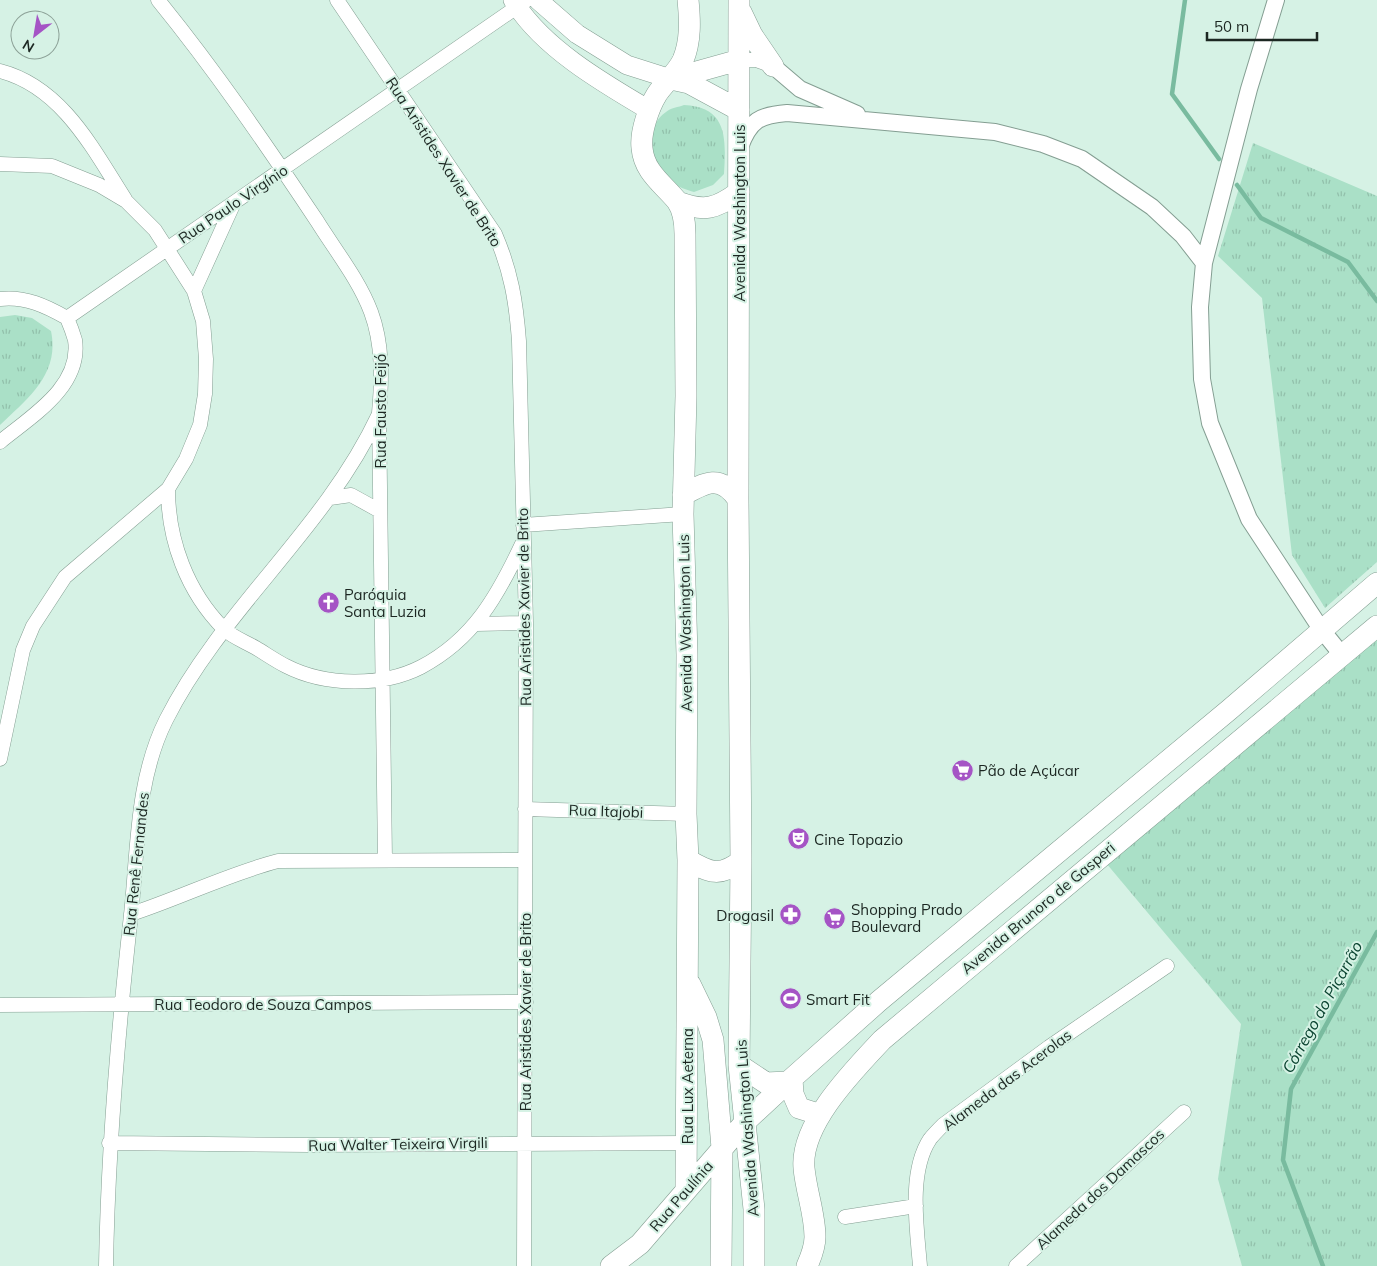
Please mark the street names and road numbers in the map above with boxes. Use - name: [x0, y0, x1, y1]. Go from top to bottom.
- street label: Rua Aristides Xavier de Brito: [382, 74, 506, 250]
- street label: Avenida Washington Luis: [730, 124, 749, 302]
- street label: Rua Paulo Virgínio: [175, 160, 291, 248]
- street label: Rua Fausto Feijó: [371, 354, 390, 468]
- street label: Rua Aristides Xavier de Brito: [513, 508, 535, 706]
- street label: Avenida Washington Luis: [674, 534, 696, 712]
- street label: Rua Renê Fernandes: [119, 791, 153, 937]
- street label: Rua Itajobi: [568, 800, 644, 822]
- street label: Avenida Brunoro de Gasperi: [957, 838, 1119, 978]
- street label: Rua Aristides Xavier de Brito: [516, 913, 535, 1111]
- street label: Rua Teodoro de Souza Campos: [154, 995, 372, 1014]
- street label: Alameda das Acerolas: [939, 1025, 1075, 1135]
- street label: Rua Lux Aeterna: [678, 1028, 697, 1144]
- street label: Avenida Washington Luis: [731, 1039, 763, 1217]
- street label: Alameda dos Damascos: [1032, 1124, 1168, 1254]
- street label: Rua Walter Teixeira Virgili: [308, 1133, 488, 1155]
- street label: Rua Paulínia: [645, 1157, 717, 1235]

